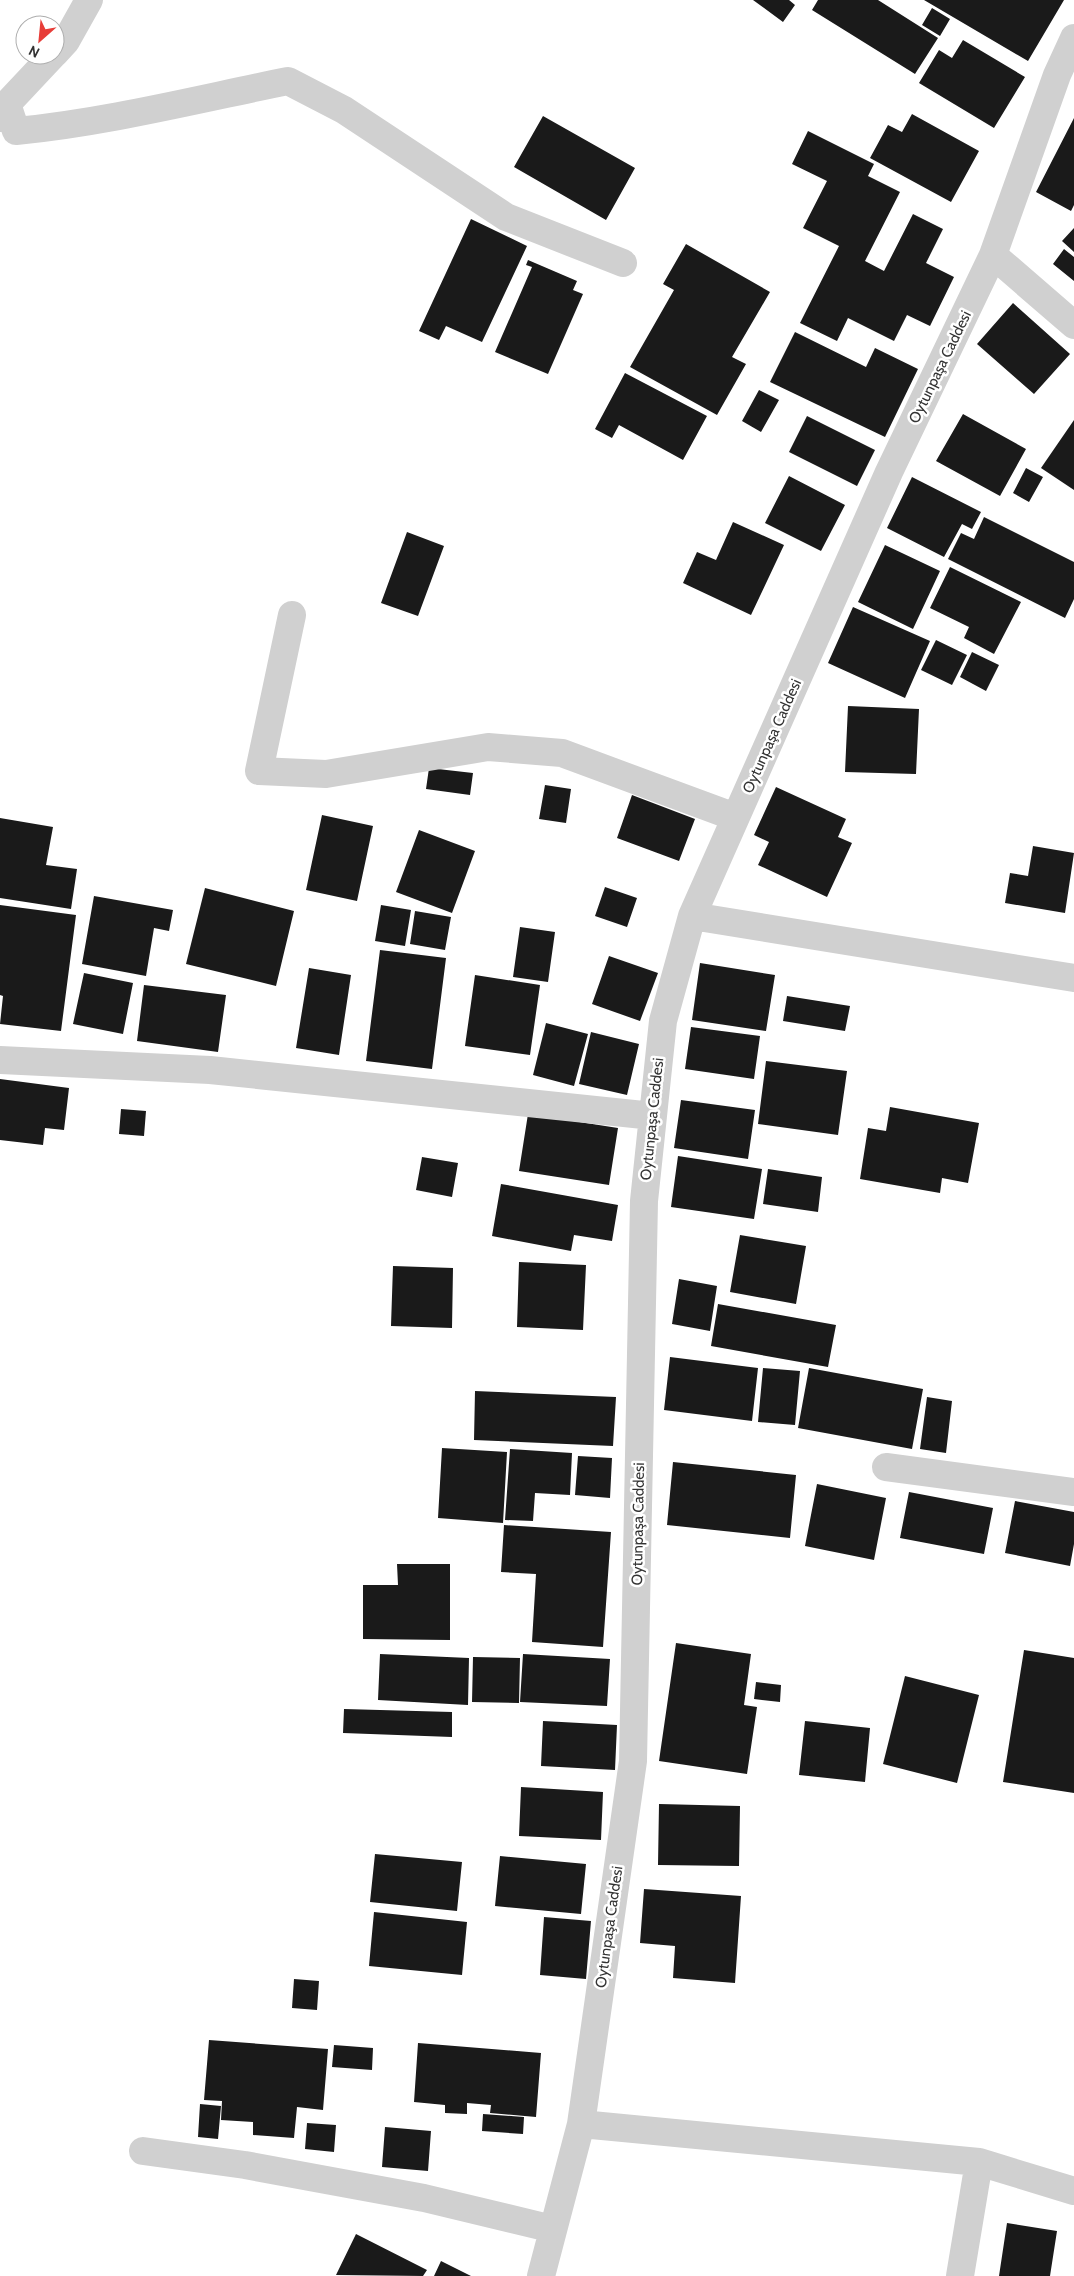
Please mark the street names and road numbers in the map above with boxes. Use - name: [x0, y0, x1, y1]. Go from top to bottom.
- street label: Oytunpaşa Caddesi: [905, 308, 975, 426]
- street label: Oytunpaşa Caddesi: [739, 676, 805, 796]
- street label: Oytunpaşa Caddesi: [637, 1057, 667, 1181]
- street label: Oytunpaşa Caddesi: [628, 1462, 648, 1586]
- street label: Oytunpaşa Caddesi: [592, 1865, 626, 1989]

